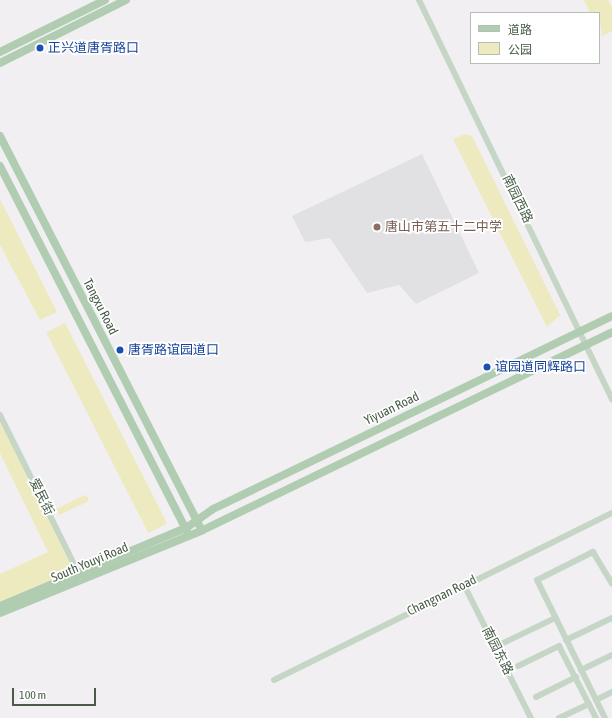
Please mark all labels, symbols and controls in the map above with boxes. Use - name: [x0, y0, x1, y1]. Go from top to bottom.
- legend: [470, 12, 600, 64]
- text: 道路: [508, 23, 532, 37]
- place label: 正兴道唐胥路口: [48, 40, 139, 56]
- marker: 正兴道唐胥路口: [35, 43, 45, 53]
- text: 公园: [508, 43, 532, 57]
- street label: 南园西路: [499, 172, 535, 226]
- place label: 唐山市第五十二中学: [385, 219, 502, 235]
- marker: 唐山市第五十二中学: [372, 222, 382, 232]
- street label: Tangxu Road: [79, 276, 121, 338]
- place label: 唐胥路谊园道口: [128, 342, 219, 358]
- marker: 唐胥路谊园道口: [115, 345, 125, 355]
- place label: 谊园道同辉路口: [495, 359, 586, 375]
- marker: 谊园道同辉路口: [482, 362, 492, 372]
- street label: Yiyuan Road: [362, 389, 422, 429]
- street label: 爱民街: [25, 476, 57, 518]
- street label: South Youyi Road: [49, 540, 131, 586]
- street label: Changnan Road: [405, 572, 479, 620]
- street label: 南园东路: [478, 624, 516, 678]
- scale bar: [14, 680, 98, 706]
- text: 100 m: [19, 688, 46, 702]

